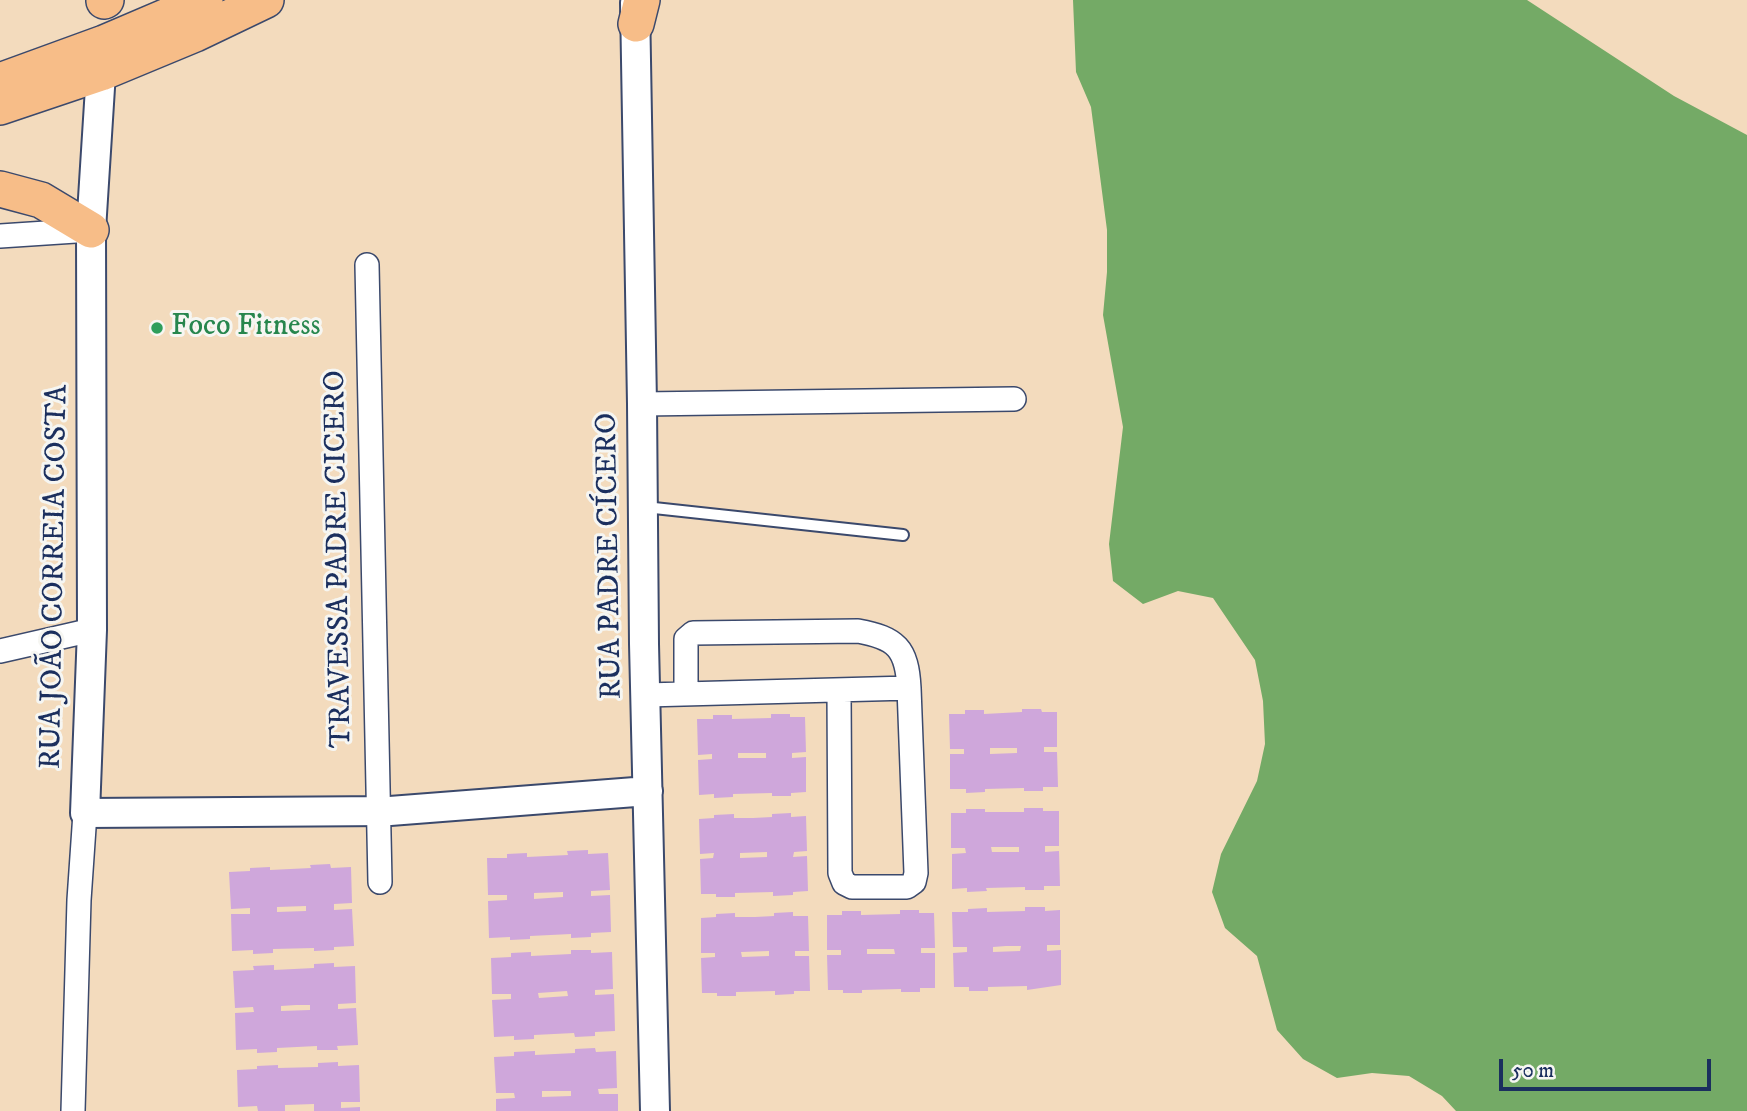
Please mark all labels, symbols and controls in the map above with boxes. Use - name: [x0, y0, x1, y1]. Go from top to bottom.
- place label: Foco Fitness: [171, 310, 321, 346]
- marker: Foco Fitness: [149, 320, 165, 336]
- street label: TRAVESSA PADRE CICERO: [319, 370, 361, 748]
- street label: RUA JOÃO CORREIA COSTA: [35, 384, 77, 770]
- street label: RUA PADRE CÍCERO: [590, 412, 632, 700]
- scale bar: [1502, 1044, 1714, 1088]
- text: 50 m: [1512, 1058, 1554, 1084]

